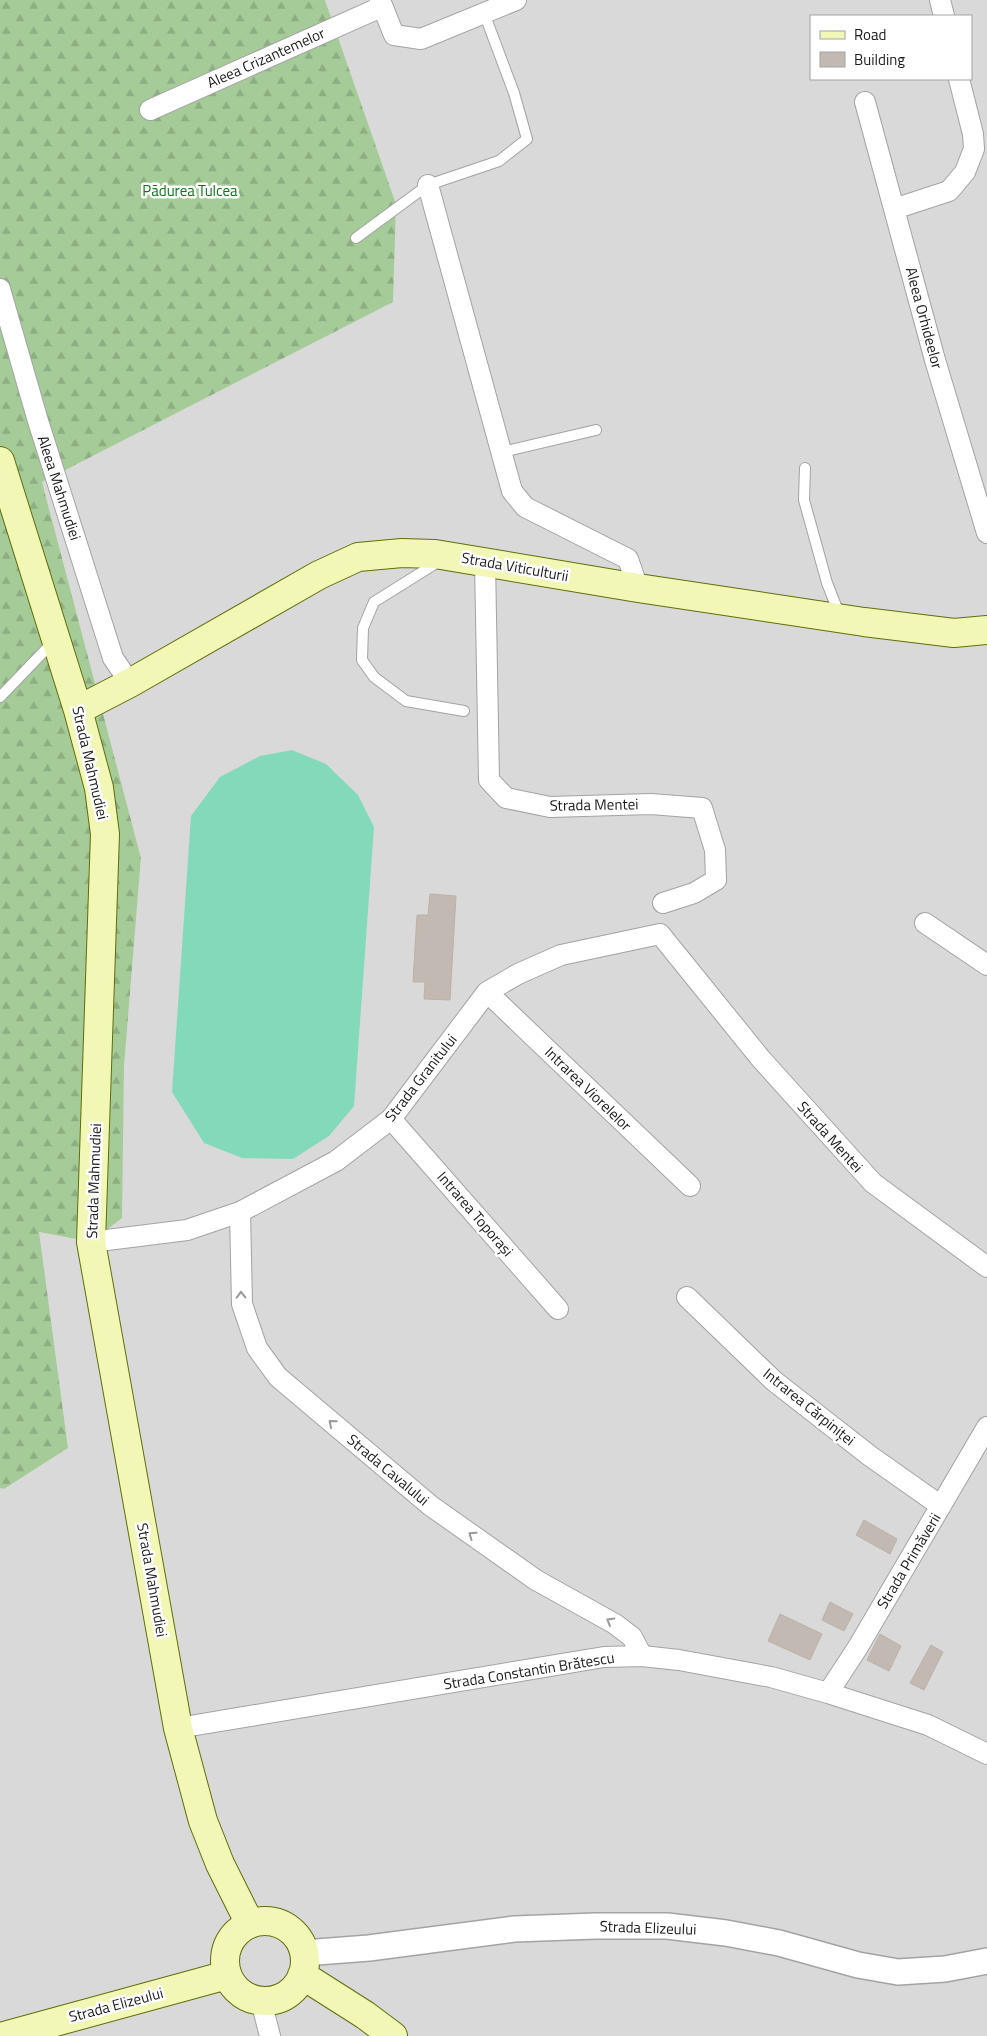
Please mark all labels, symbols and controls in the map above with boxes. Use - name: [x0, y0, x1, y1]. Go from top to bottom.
- legend: [810, 15, 972, 80]
- street label: Aleea Crizantemelor: [203, 21, 328, 94]
- text: Road: [854, 23, 886, 46]
- text: Building: [854, 48, 905, 71]
- park label: Pădurea Tulcea: [142, 179, 238, 202]
- street label: Aleea Orhideelor: [900, 264, 949, 371]
- street label: Aleea Mahmudiei: [32, 432, 87, 543]
- street label: Strada Viticulturii: [460, 546, 570, 587]
- street label: Strada Mahmudiei: [66, 704, 115, 822]
- street label: Strada Mentei: [549, 792, 639, 817]
- street label: Strada Granitului: [379, 1029, 462, 1127]
- street label: Intrarea Viorelelor: [540, 1041, 637, 1136]
- street label: Strada Mentei: [792, 1096, 869, 1177]
- street label: Strada Mahmudiei: [80, 1123, 107, 1239]
- street label: Intrarea Toporași: [432, 1166, 519, 1261]
- one-way arrow: [236, 1290, 247, 1298]
- street label: Intrarea Cărpiniței: [758, 1362, 860, 1451]
- one-way arrow: [329, 1419, 338, 1428]
- street label: Strada Cavalului: [342, 1428, 434, 1511]
- street label: Strada Primăverii: [871, 1508, 946, 1613]
- street label: Strada Mahmudiei: [131, 1521, 174, 1639]
- one-way arrow: [468, 1532, 478, 1541]
- one-way arrow: [606, 1618, 615, 1628]
- street label: Strada Constantin Brătescu: [442, 1646, 616, 1695]
- street label: Strada Elizeului: [599, 1914, 697, 1941]
- street label: Strada Elizeului: [66, 1981, 166, 2028]

